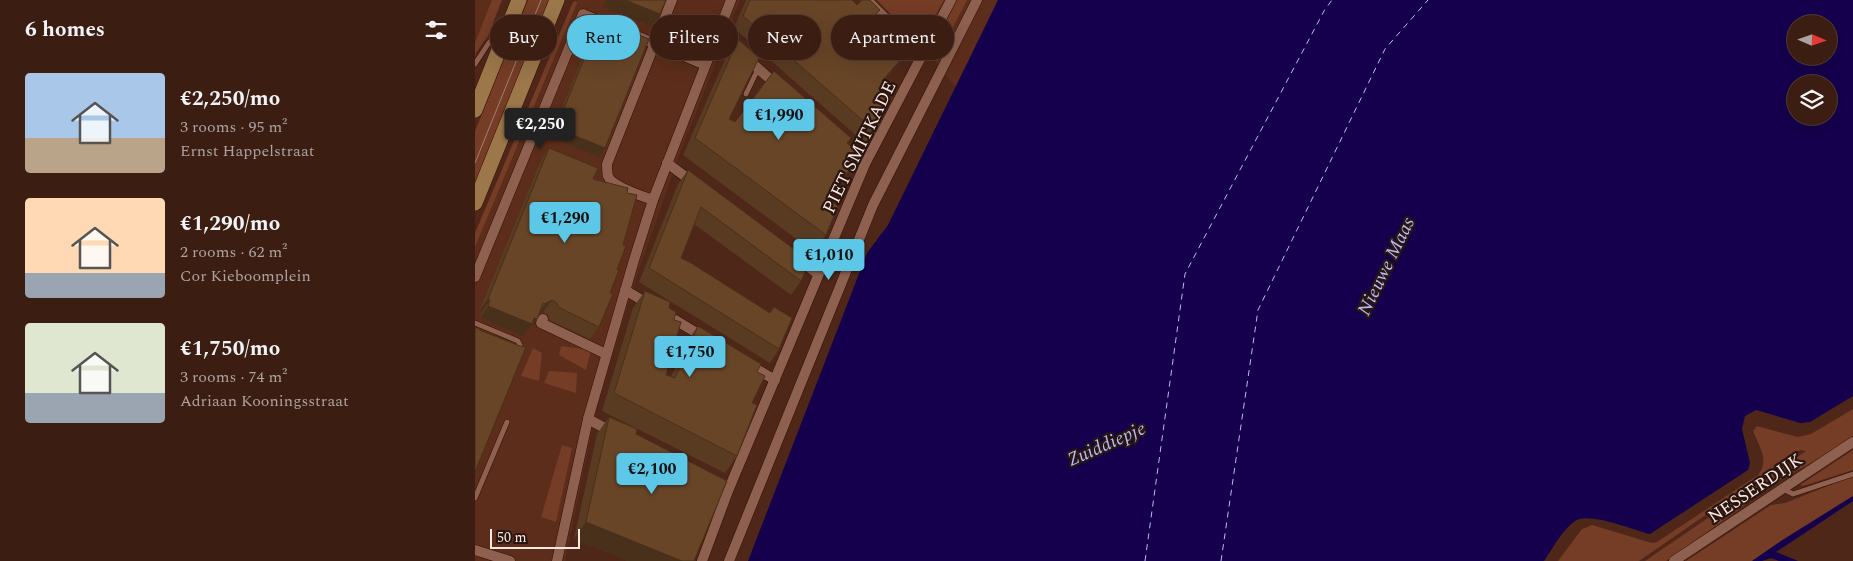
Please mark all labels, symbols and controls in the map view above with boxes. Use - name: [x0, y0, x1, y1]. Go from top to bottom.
- text: 6 homes: [25, 14, 105, 46]
- chip: Buy: [490, 15, 557, 60]
- chip: Rent: [567, 15, 640, 60]
- chip: Filters: [650, 15, 738, 60]
- chip: New: [748, 15, 821, 60]
- chip: Apartment: [831, 15, 954, 60]
- north arrow: [1787, 15, 1837, 65]
- map controls: [1787, 15, 1837, 125]
- icon: filters: [422, 16, 450, 44]
- button: layers: [1787, 75, 1837, 125]
- street label: PIET SMITKADE: [816, 76, 903, 218]
- text: €2,250/mo: [180, 83, 280, 115]
- icon: home: [65, 93, 125, 153]
- pin: €1,990: [738, 98, 820, 141]
- text: €1,990: [754, 103, 804, 127]
- pin: €2,250: [499, 108, 581, 150]
- text: €2,250: [515, 112, 565, 136]
- text: 3 rooms · 95 m²: [180, 115, 287, 139]
- text: Ernst Happelstraat: [180, 139, 314, 163]
- pin: €1,290: [524, 202, 606, 244]
- text: €1,290: [540, 206, 590, 230]
- text: €1,290/mo: [180, 208, 280, 240]
- water label: Nieuwe Maas: [1350, 212, 1423, 321]
- icon: home: [65, 218, 125, 278]
- pin: €1,010: [788, 238, 870, 281]
- text: 2 rooms · 62 m²: [180, 240, 287, 264]
- text: €1,010: [804, 243, 854, 267]
- text: Cor Kieboomplein: [180, 264, 311, 288]
- text: €1,750/mo: [180, 333, 280, 365]
- pin: €1,750: [649, 336, 731, 378]
- text: €1,750: [665, 340, 715, 364]
- icon: home: [65, 343, 125, 403]
- text: 3 rooms · 74 m²: [180, 365, 287, 389]
- text: Adriaan Kooningsstraat: [180, 389, 349, 413]
- water label: Zuiddiepje: [1063, 414, 1151, 475]
- street label: NESSERDIJK: [1702, 447, 1808, 530]
- pin: €2,100: [611, 452, 693, 495]
- text: €2,100: [627, 457, 677, 481]
- scale bar: [490, 526, 580, 549]
- text: 50 m: [497, 527, 527, 548]

